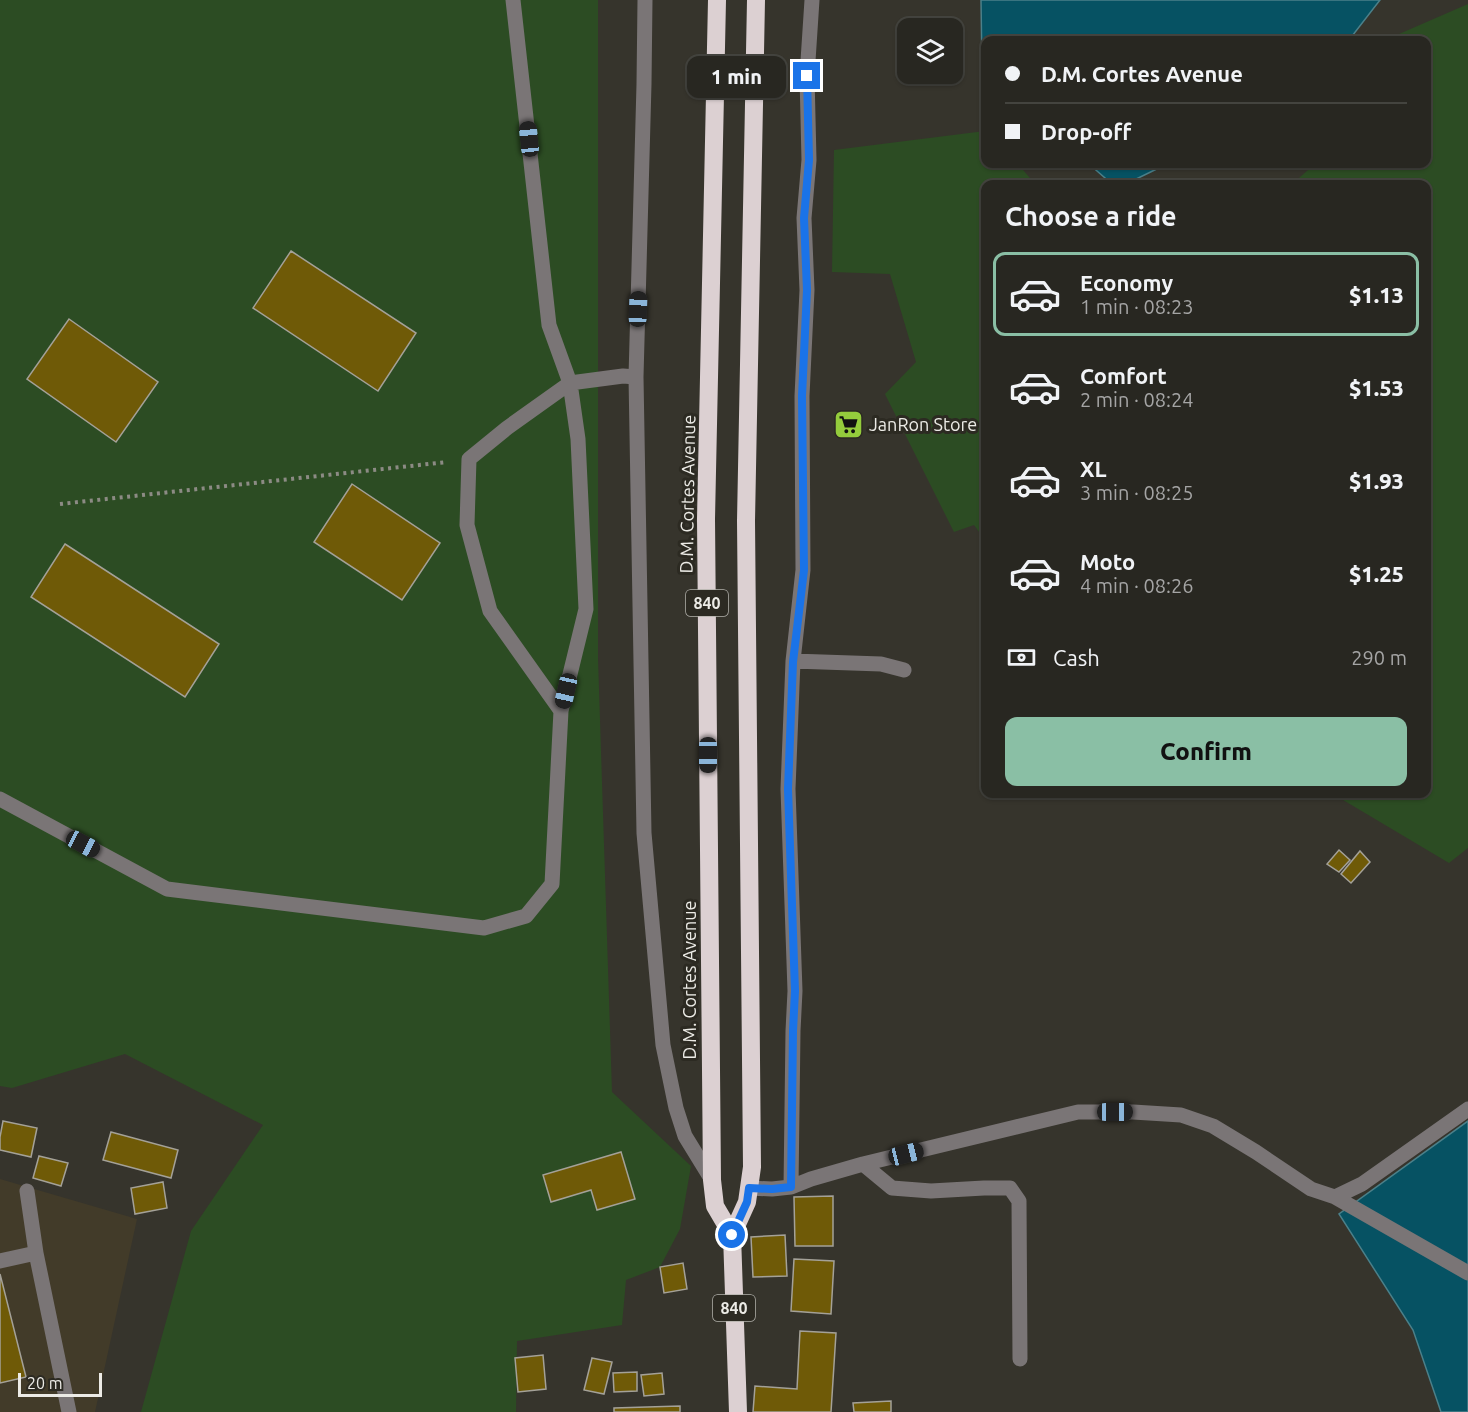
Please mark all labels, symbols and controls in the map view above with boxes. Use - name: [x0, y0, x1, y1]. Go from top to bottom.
- map controls: [897, 18, 963, 84]
- button: layers: [897, 18, 963, 84]
- callout: 1 min: [687, 55, 786, 97]
- text: D.M. Cortes Avenue: [1041, 61, 1243, 86]
- route end: [793, 62, 820, 89]
- text: 1 min: [711, 65, 762, 88]
- text: Drop-off: [1041, 119, 1131, 144]
- car: [518, 120, 540, 158]
- text: Choose a ride: [1005, 201, 1177, 231]
- icon: car: [1008, 267, 1062, 321]
- text: Economy: [1080, 270, 1173, 295]
- text: $1.13: [1349, 282, 1404, 307]
- car: [628, 291, 648, 327]
- text: 1 min · 08:23: [1080, 295, 1194, 318]
- icon: car: [1008, 360, 1062, 414]
- text: Comfort: [1080, 363, 1167, 388]
- text: $1.53: [1349, 375, 1404, 400]
- text: 2 min · 08:24: [1080, 388, 1194, 411]
- supermarket icon: JanRon Store: [832, 408, 864, 440]
- street label: D.M. Cortes Avenue: [676, 414, 698, 574]
- place label: JanRon Store: [869, 414, 977, 434]
- icon: car: [1008, 453, 1062, 507]
- text: XL: [1080, 456, 1107, 481]
- text: $1.93: [1349, 468, 1404, 493]
- text: 3 min · 08:25: [1080, 481, 1194, 504]
- icon: car: [1008, 546, 1062, 600]
- text: Moto: [1080, 549, 1135, 574]
- text: $1.25: [1349, 561, 1404, 586]
- text: 4 min · 08:26: [1080, 574, 1194, 597]
- road number: 840: [686, 590, 728, 616]
- icon: cash: [1005, 641, 1038, 674]
- text: Cash: [1053, 645, 1100, 670]
- text: 290 m: [1351, 646, 1407, 669]
- car: [553, 671, 579, 711]
- button: Confirm: [1005, 717, 1407, 786]
- car: [699, 737, 717, 773]
- car: [63, 828, 103, 860]
- street label: D.M. Cortes Avenue: [679, 901, 699, 1059]
- car: [1097, 1103, 1133, 1121]
- car: [886, 1141, 926, 1167]
- route start: [718, 1221, 745, 1248]
- road number: 840: [713, 1295, 755, 1321]
- scale bar: [18, 1370, 102, 1398]
- text: 20 m: [27, 1374, 63, 1392]

